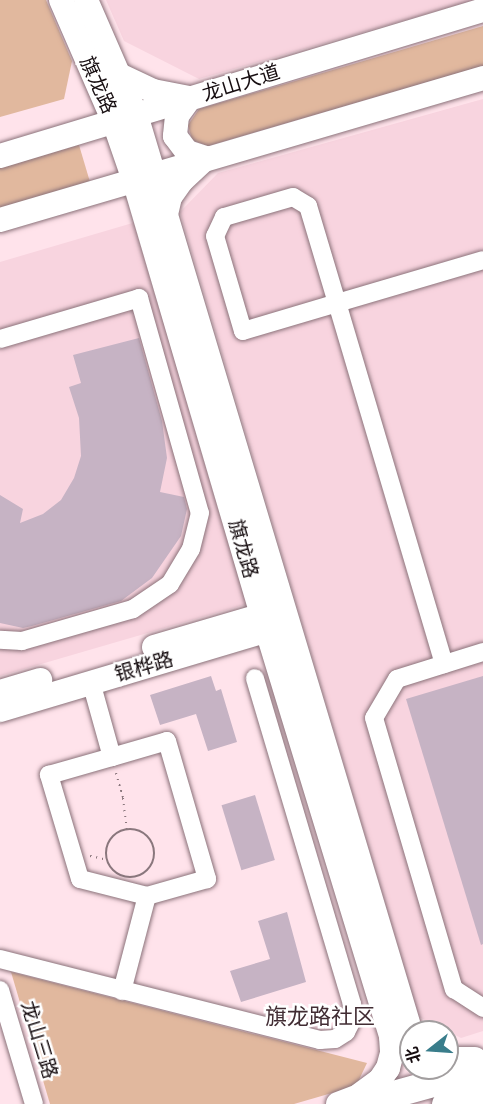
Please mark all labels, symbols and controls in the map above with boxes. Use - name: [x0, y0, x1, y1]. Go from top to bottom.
- street label: 旗龙路: [75, 53, 121, 117]
- street label: 龙山大道: [199, 60, 283, 106]
- street label: 旗龙路: [223, 517, 263, 581]
- street label: 银桦路: [112, 647, 176, 687]
- street label: 龙山三路: [16, 998, 62, 1082]
- district label: 旗龙路社区: [265, 1005, 375, 1031]
- north arrow: [399, 1020, 459, 1080]
- text: 北: [402, 1044, 425, 1065]

